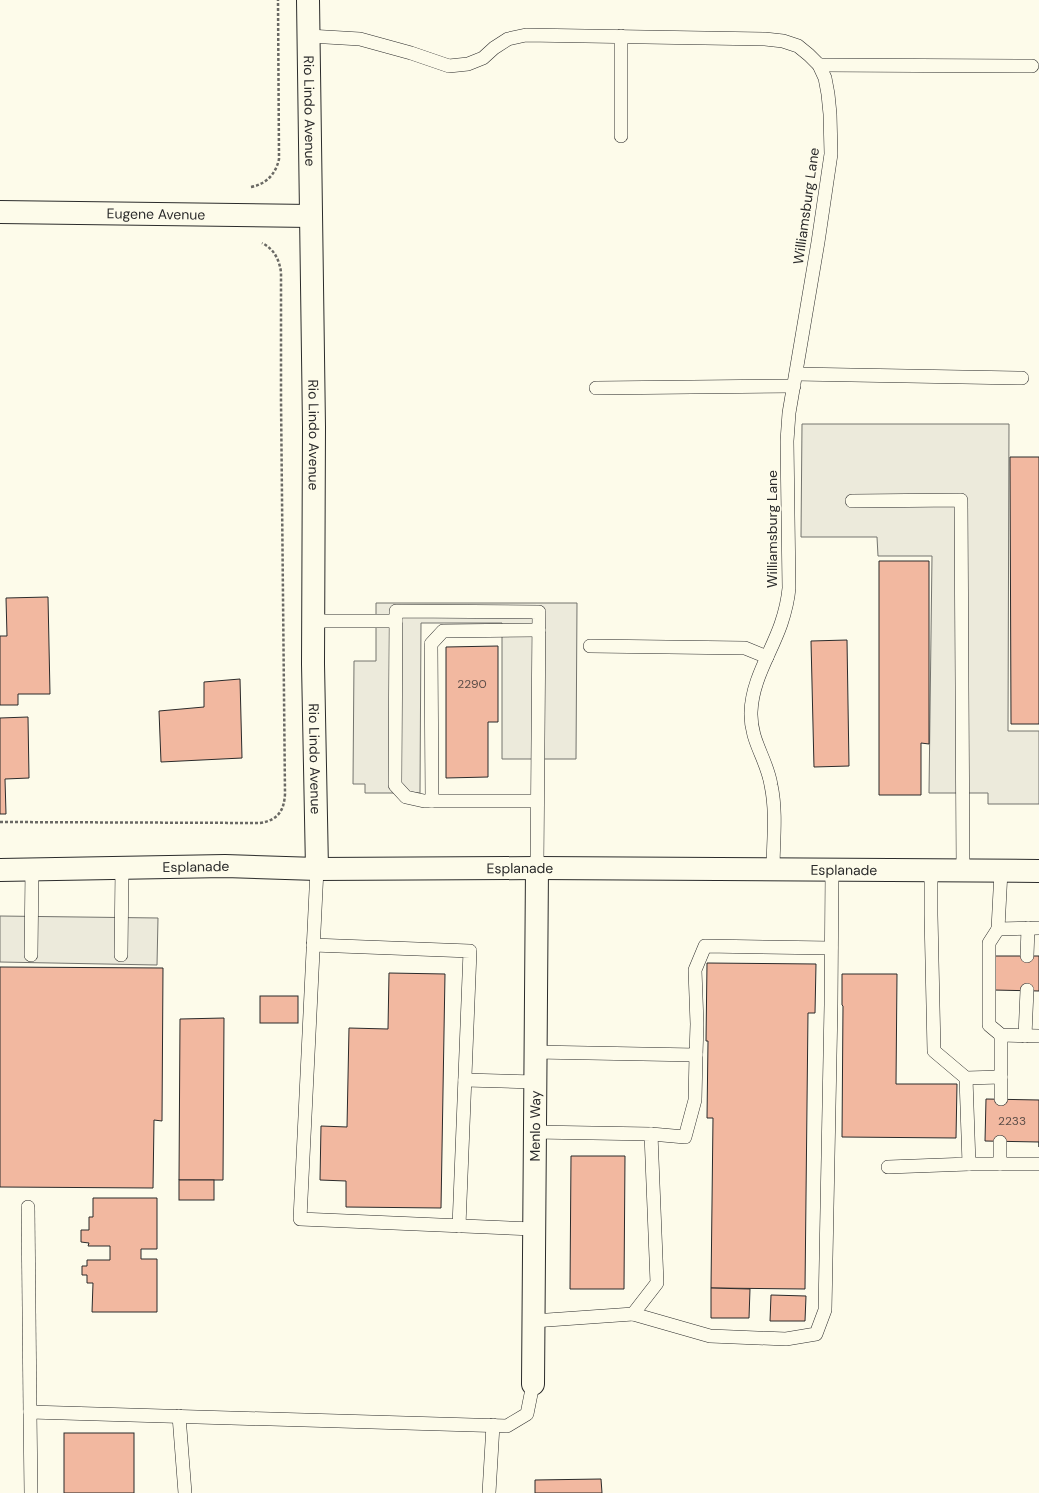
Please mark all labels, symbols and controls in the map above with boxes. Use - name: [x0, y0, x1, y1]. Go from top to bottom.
- street label: Rio Lindo Avenue: [300, 55, 319, 167]
- street label: Williamsburg Lane: [789, 146, 823, 266]
- street label: Eugene Avenue: [106, 204, 206, 224]
- street label: Rio Lindo Avenue: [304, 379, 323, 491]
- street label: Williamsburg Lane: [763, 470, 781, 588]
- house number: 2290: [457, 676, 487, 692]
- street label: Rio Lindo Avenue: [305, 703, 325, 815]
- street label: Esplanade: [162, 857, 230, 876]
- street label: Esplanade: [486, 859, 553, 877]
- street label: Esplanade: [810, 861, 877, 879]
- street label: Menlo Way: [526, 1090, 544, 1162]
- house number: 2233: [998, 1113, 1026, 1129]

